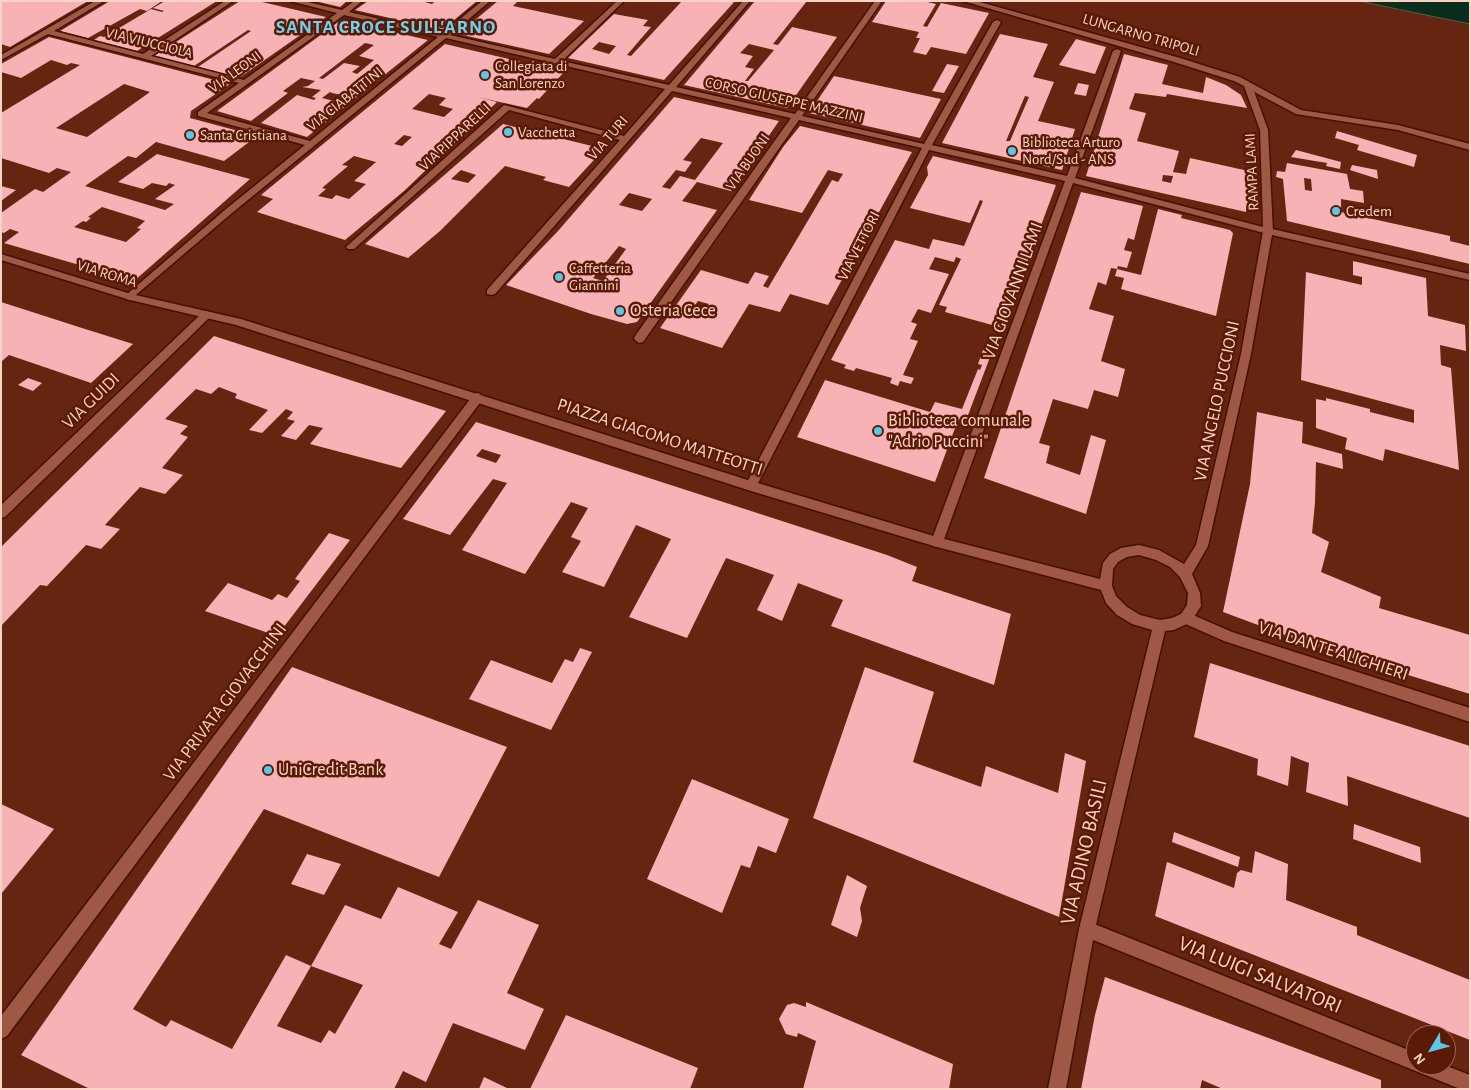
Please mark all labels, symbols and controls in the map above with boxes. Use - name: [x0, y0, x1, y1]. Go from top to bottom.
- street label: LUNGARNO TRIPOLI: [1080, 10, 1202, 60]
- district label: SANTA CROCE SULL'ARNO: [273, 16, 499, 38]
- street label: VIA VIUCCIOLA: [104, 23, 194, 63]
- street label: VIA LEONI: [205, 47, 265, 97]
- place label: Collegiata di San Lorenzo: [495, 57, 567, 92]
- street label: VIA CIABATTINI: [303, 63, 387, 135]
- marker: Collegiata di San Lorenzo: [479, 69, 491, 81]
- street label: CORSO GIUSEPPE MAZZINI: [703, 73, 865, 127]
- street label: VIA PIPPARELLI: [416, 99, 494, 175]
- street label: VIA TURI: [584, 112, 632, 164]
- place label: Vacchetta: [518, 123, 575, 141]
- place label: Santa Cristiana: [200, 126, 287, 144]
- marker: Vacchetta: [502, 126, 514, 138]
- marker: Santa Cristiana: [184, 129, 196, 141]
- street label: VIA BUONI: [722, 130, 774, 194]
- place label: Biblioteca Arturo Nord/Sud - ANS: [1022, 133, 1120, 168]
- street label: RAMPA LAMI: [1241, 133, 1263, 211]
- marker: Biblioteca Arturo Nord/Sud - ANS: [1006, 145, 1018, 157]
- place label: Credem: [1346, 202, 1392, 220]
- marker: Credem: [1330, 205, 1342, 217]
- street label: VIA VETTORI: [834, 208, 884, 284]
- street label: VIA GIOVANNI LAMI: [978, 220, 1048, 362]
- street label: VIA ROMA: [75, 256, 139, 292]
- place label: Caffetteria Giannini: [569, 259, 631, 294]
- marker: Caffetteria Giannini: [553, 271, 565, 283]
- place label: Osteria Cece: [630, 300, 716, 322]
- marker: Osteria Cece: [614, 305, 626, 317]
- street label: VIA ANGELO PUCCIONI: [1189, 319, 1245, 483]
- street label: VIA GUIDI: [58, 368, 124, 434]
- street label: PIAZZA GIACOMO MATTEOTTI: [554, 394, 766, 480]
- place label: Biblioteca comunale "Adrio Puccini": [888, 410, 1030, 452]
- marker: Biblioteca comunale "Adrio Puccini": [872, 425, 884, 437]
- street label: VIA DANTE ALIGHIERI: [1255, 617, 1411, 685]
- street label: VIA PRIVATA GIOVACCHINI: [159, 619, 291, 785]
- place label: UniCredit Bank: [278, 759, 383, 781]
- marker: UniCredit Bank: [262, 764, 274, 776]
- street label: VIA ADINO BASILI: [1055, 777, 1113, 927]
- street label: VIA LUIGI SALVATORI: [1175, 931, 1345, 1019]
- north arrow: [1406, 1025, 1456, 1075]
- text: N: [1411, 1050, 1428, 1067]

